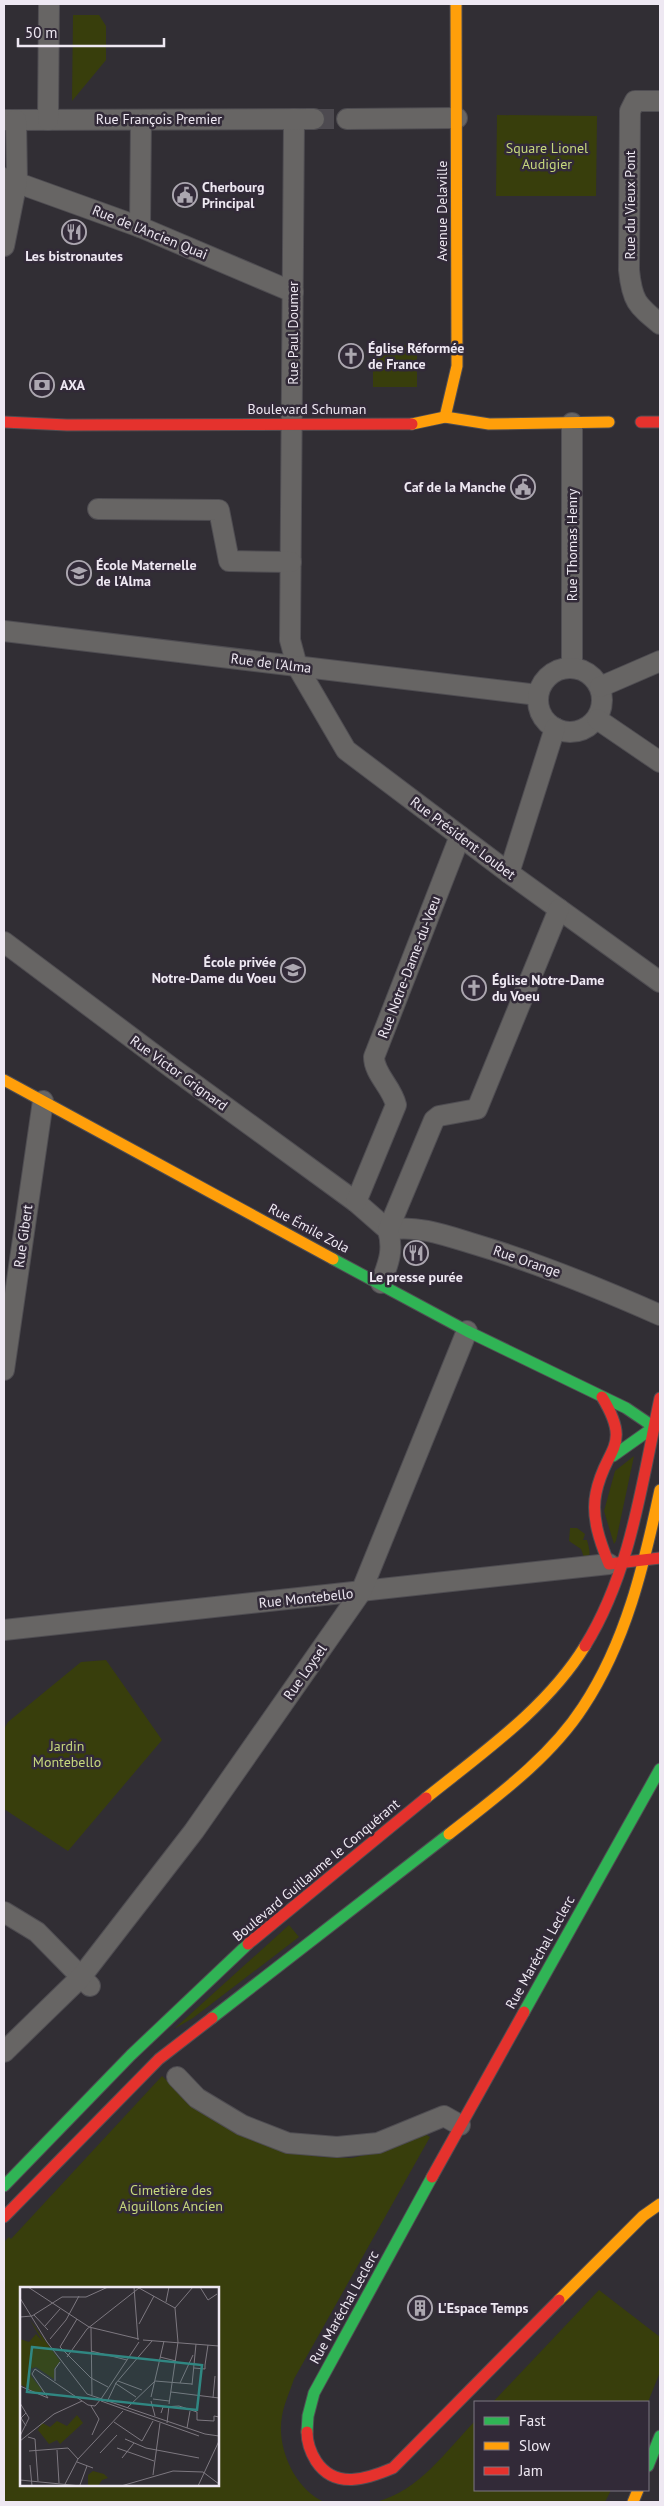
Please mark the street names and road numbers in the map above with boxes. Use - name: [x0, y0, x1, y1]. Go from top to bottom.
- street label: Rue François Premier: [96, 110, 222, 128]
- street label: Rue du Vieux Pont: [621, 150, 639, 260]
- street label: Avenue Delaville: [433, 161, 451, 261]
- street label: Rue de l'Ancien Quai: [90, 201, 210, 263]
- street label: Rue Paul Doumer: [284, 281, 302, 385]
- street label: Boulevard Schuman: [248, 400, 366, 418]
- street label: Rue Thomas Henry: [563, 488, 581, 601]
- street label: Rue de l'Alma: [230, 649, 312, 677]
- street label: Rue Président Loubet: [407, 793, 519, 884]
- street label: Rue Notre-Dame-du-Vœu: [374, 893, 444, 1041]
- street label: Rue Victor Grignard: [127, 1032, 231, 1114]
- street label: Rue Émile Zola: [265, 1199, 353, 1257]
- street label: Rue Gibert: [10, 1203, 36, 1269]
- street label: Rue Orange: [491, 1241, 563, 1281]
- street label: Rue Montebello: [258, 1584, 354, 1612]
- street label: Rue Loysel: [279, 1641, 331, 1703]
- street label: Boulevard Guillaume le Conquérant: [229, 1795, 403, 1945]
- street label: Rue Maréchal Leclerc: [501, 1892, 579, 2012]
- street label: Rue Maréchal Leclerc: [305, 2247, 383, 2367]

